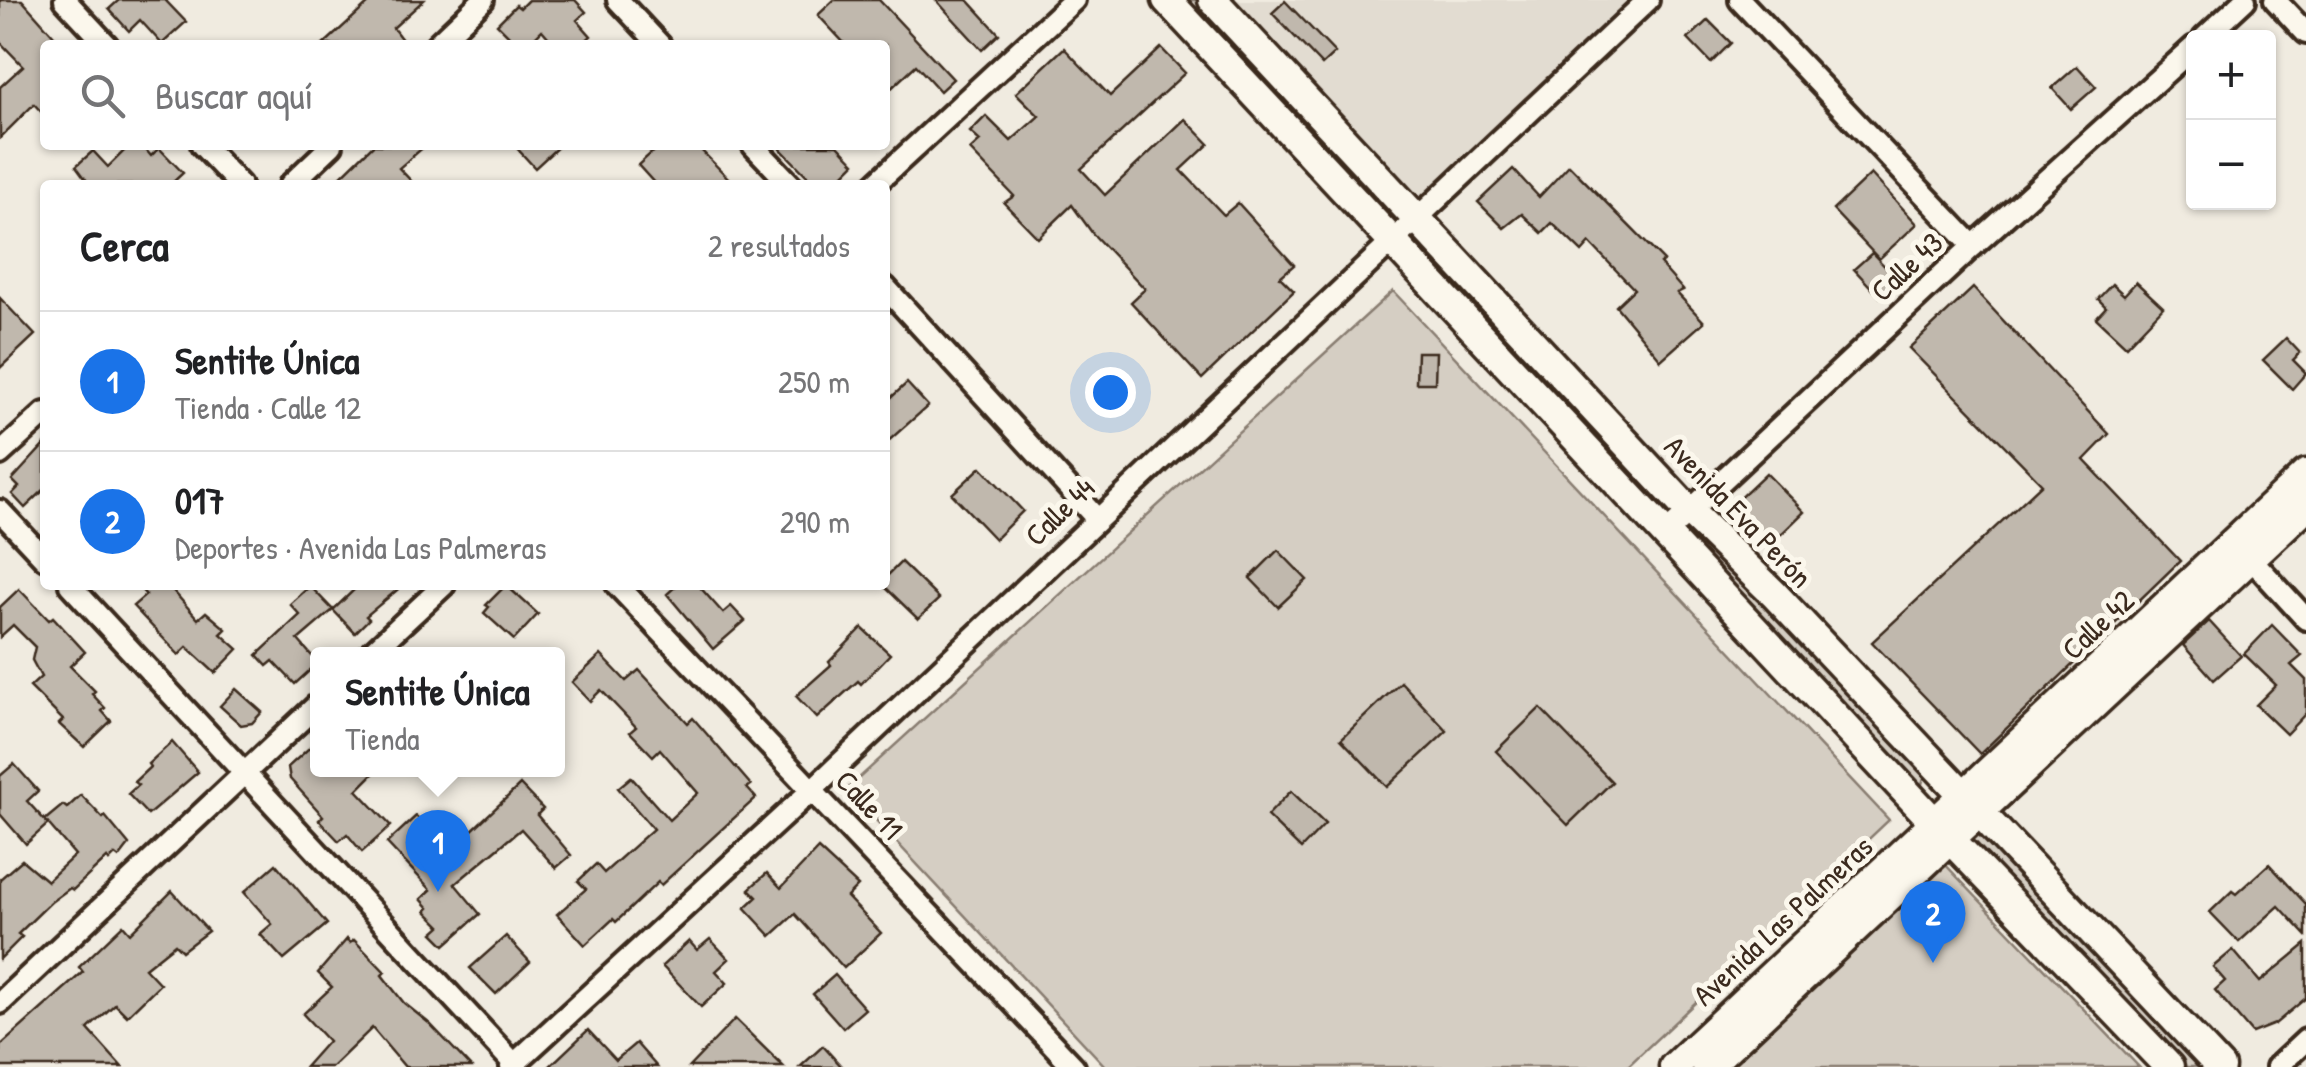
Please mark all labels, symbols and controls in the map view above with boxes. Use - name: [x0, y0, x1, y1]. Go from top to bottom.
- map controls: [2186, 30, 2276, 210]
- button: +: [2186, 30, 2276, 120]
- search box: [40, 40, 890, 150]
- icon: search: [75, 68, 130, 123]
- text: Buscar aquí: [155, 69, 313, 121]
- button: −: [2186, 120, 2276, 210]
- text: Cerca: [80, 217, 169, 274]
- street label: Calle 43: [1862, 223, 1951, 310]
- text: 2 resultados: [708, 224, 850, 267]
- text: Sentite Única: [175, 334, 360, 386]
- text: 1: [107, 360, 118, 403]
- text: 250 m: [778, 360, 850, 403]
- your location: [1085, 367, 1136, 418]
- text: Tienda · Calle 12: [175, 386, 361, 429]
- street label: Avenida Eva Perón: [1656, 427, 1821, 596]
- street label: Calle 44: [1016, 468, 1103, 554]
- text: 017: [175, 474, 225, 526]
- text: 2: [105, 500, 120, 543]
- text: 290 m: [780, 500, 850, 543]
- text: Deportes · Avenida Las Palmeras: [175, 526, 546, 569]
- street label: Calle 42: [2052, 581, 2142, 668]
- popup: [310, 647, 565, 777]
- text: Sentite Única: [345, 665, 530, 717]
- text: Tienda: [345, 717, 420, 760]
- street label: Calle 11: [827, 761, 912, 848]
- pin: 1: [406, 810, 470, 892]
- street label: Avenida Las Palmeras: [1684, 827, 1881, 1014]
- pin: 2: [1900, 880, 1966, 963]

